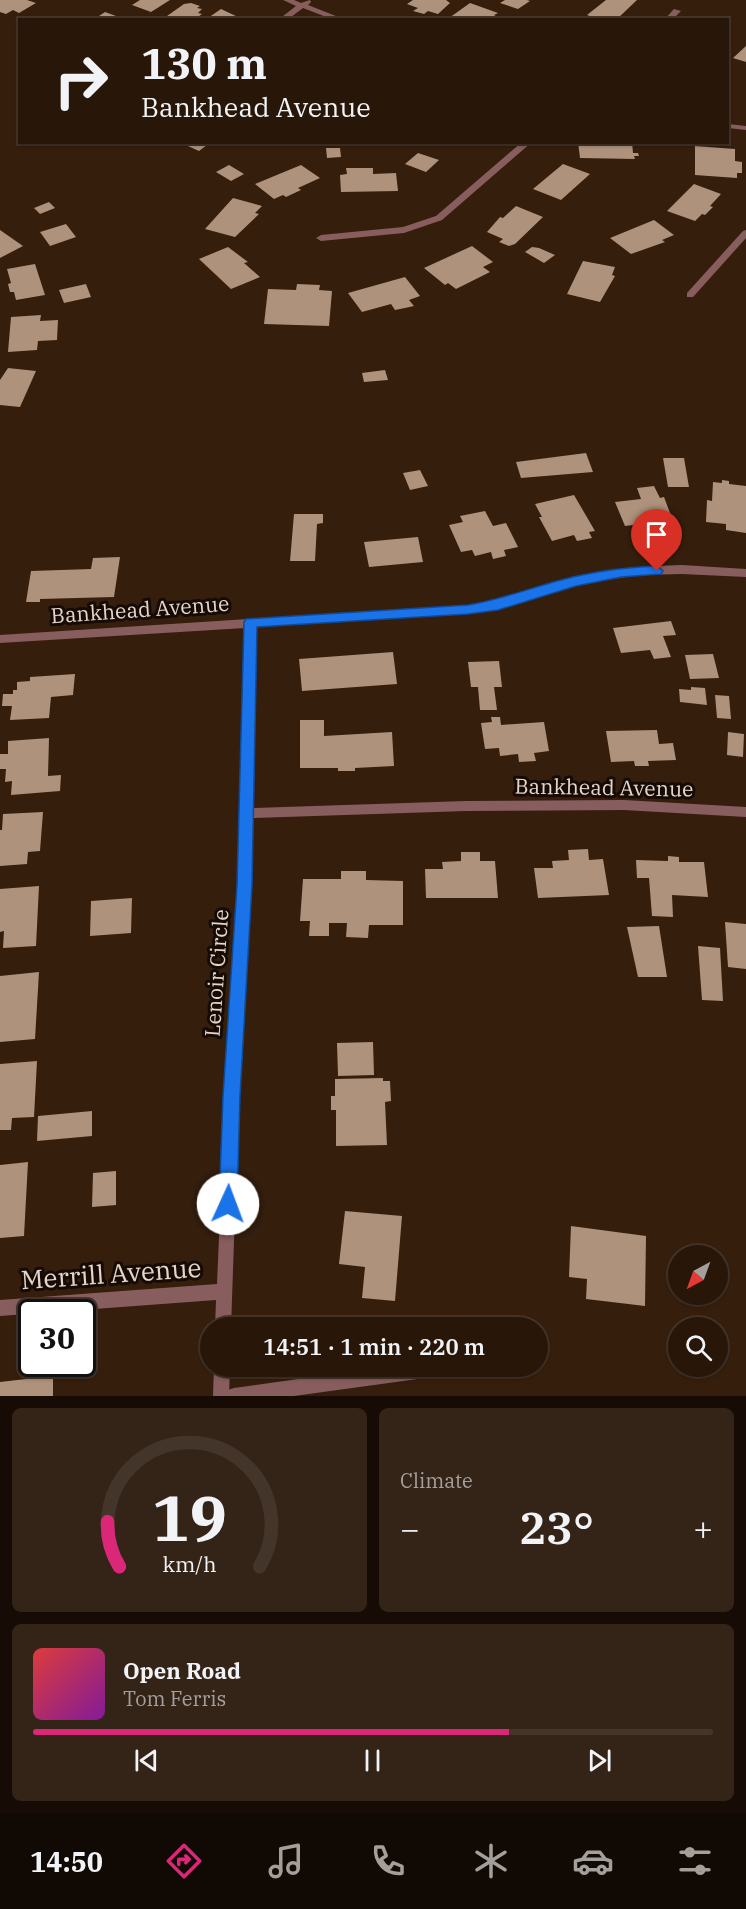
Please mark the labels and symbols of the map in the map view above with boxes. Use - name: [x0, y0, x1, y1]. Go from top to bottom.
- pin: [631, 509, 682, 571]
- street label: Bankhead Avenue: [50, 589, 230, 629]
- street label: Bankhead Avenue: [514, 771, 694, 803]
- street label: Lenoir Circle: [198, 908, 234, 1038]
- position arrow: [196, 1172, 260, 1236]
- north arrow: [668, 1245, 728, 1305]
- street label: Merrill Avenue: [20, 1250, 202, 1296]
- speed limit sign: 30: [18, 1299, 96, 1377]

